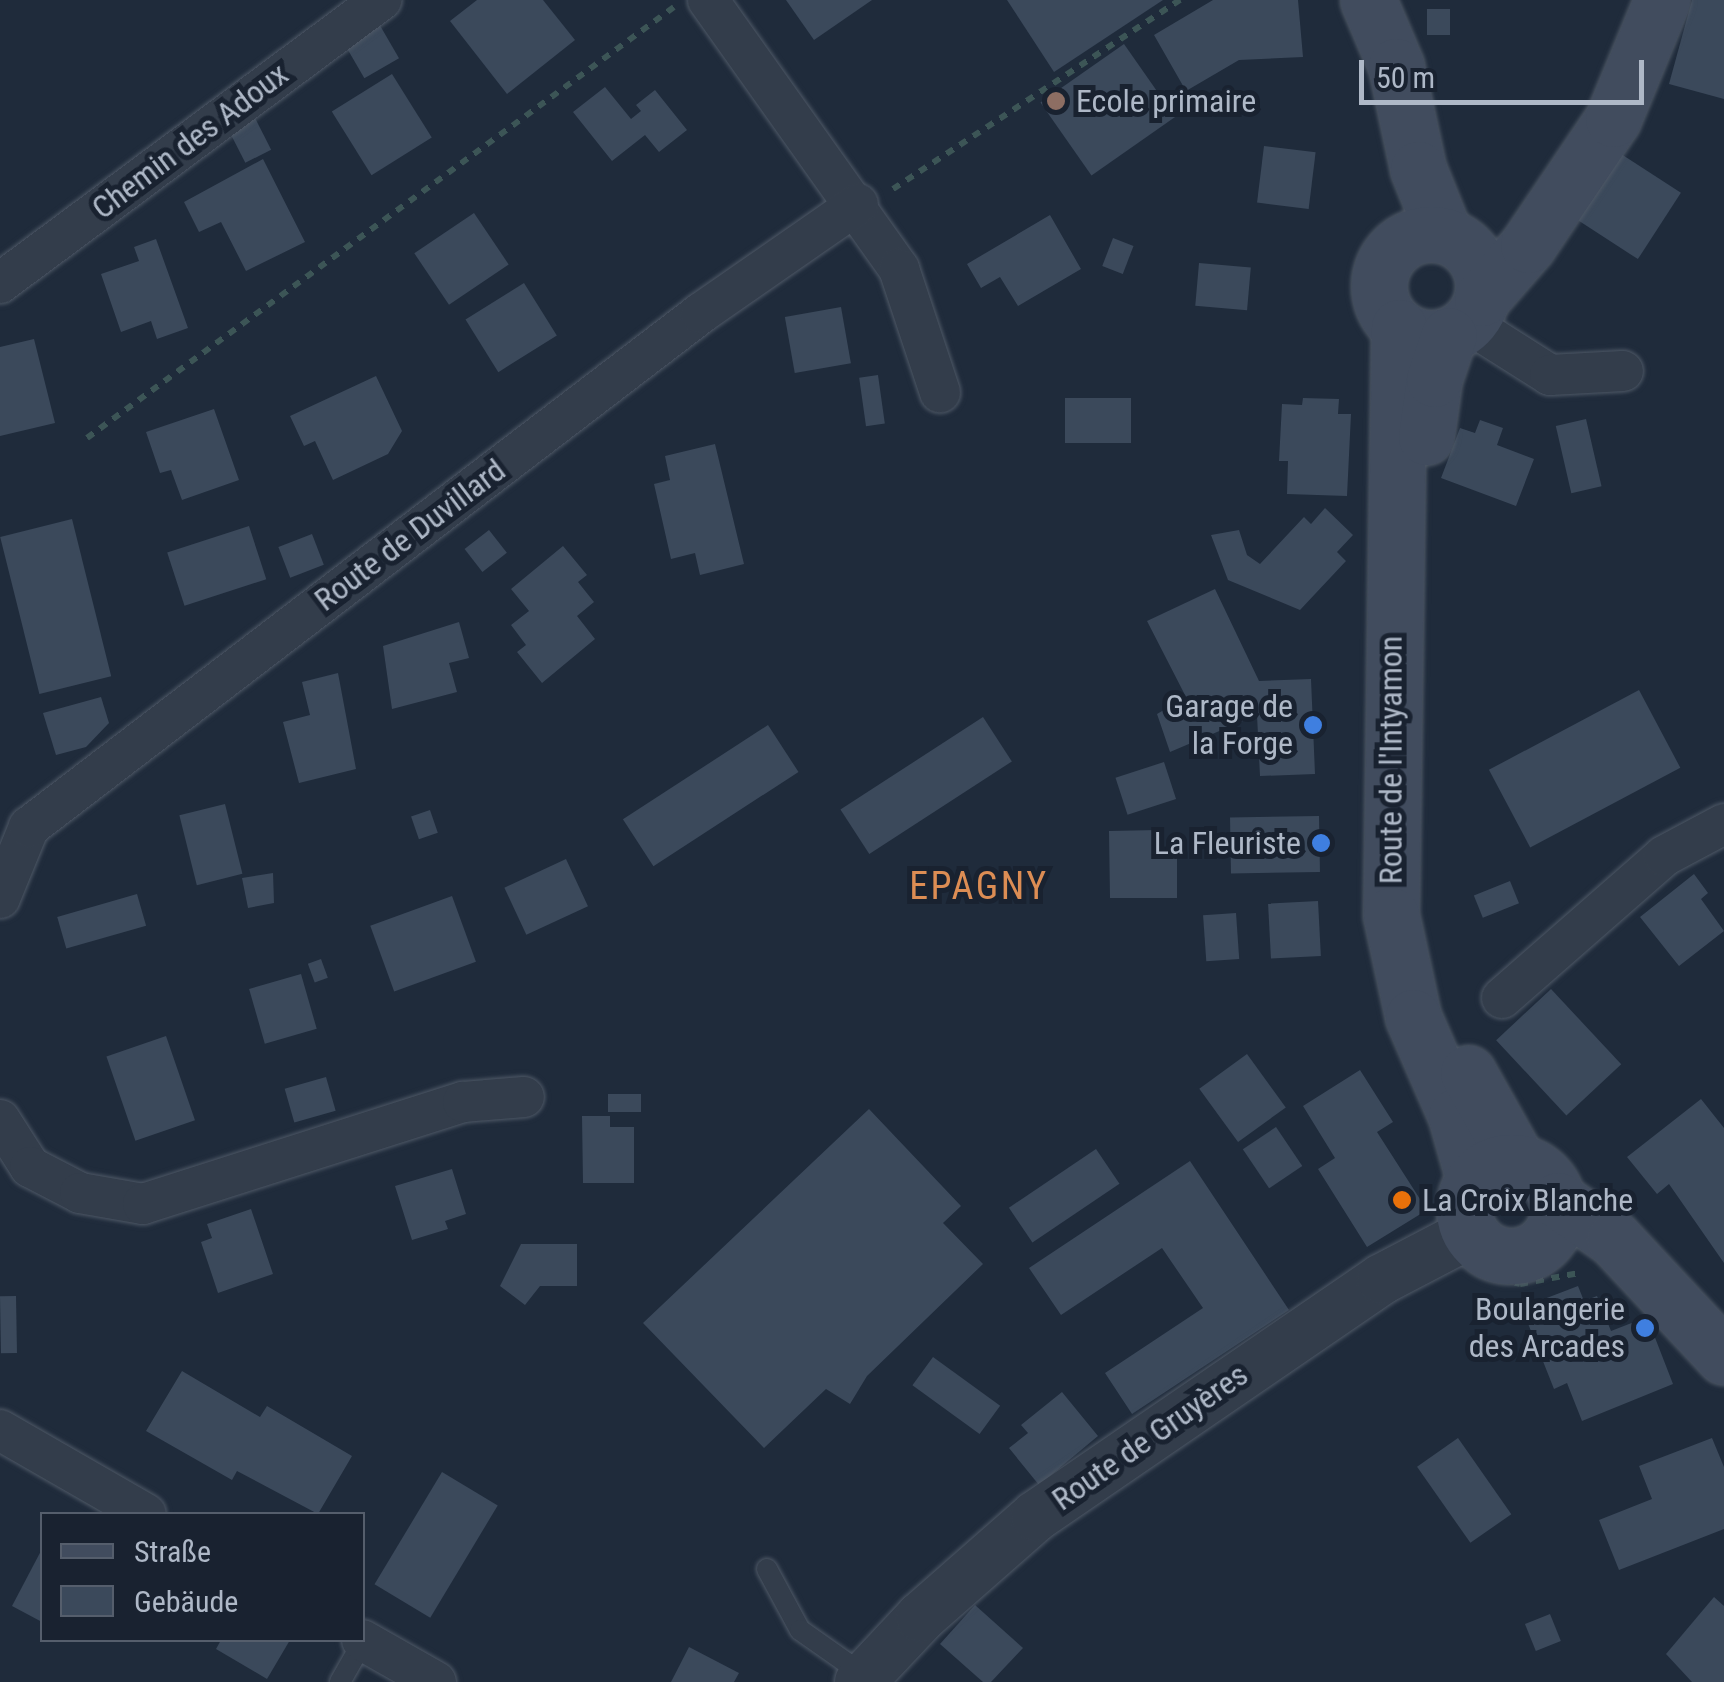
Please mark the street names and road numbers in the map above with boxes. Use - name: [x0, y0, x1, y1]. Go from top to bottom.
- street label: Chemin des Adoux: [84, 55, 296, 227]
- street label: Route de Duvillard: [307, 451, 513, 619]
- street label: Route de l'Intyamon: [1372, 636, 1410, 884]
- street label: Route de Gruyères: [1045, 1355, 1255, 1519]

